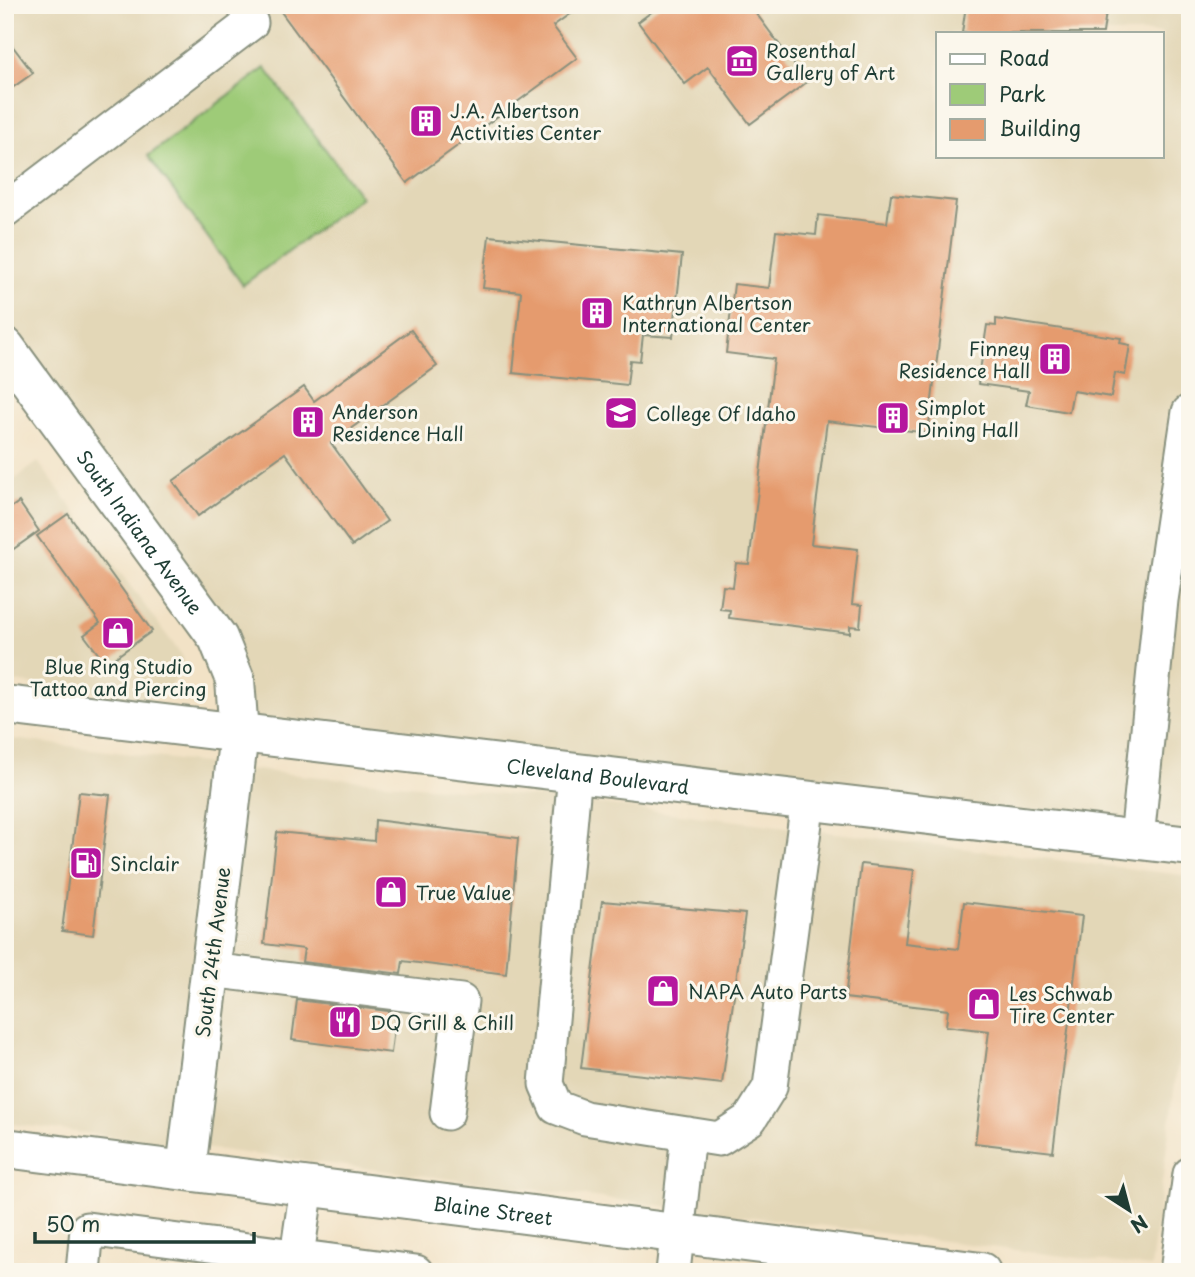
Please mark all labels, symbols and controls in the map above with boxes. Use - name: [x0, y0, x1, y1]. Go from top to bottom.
- legend: [936, 32, 1164, 158]
- place label: Rosenthal Gallery of Art: [766, 36, 895, 86]
- text: Road: [999, 41, 1050, 73]
- museum icon: Rosenthal Gallery of Art: [723, 42, 761, 80]
- text: Park: [999, 77, 1046, 109]
- place label: J.A. Albertson Activities Center: [450, 96, 601, 146]
- building icon: J.A. Albertson Activities Center: [407, 102, 445, 140]
- text: Building: [999, 111, 1081, 143]
- place label: Kathryn Albertson International Center: [622, 288, 811, 338]
- building icon: Kathryn Albertson International Center: [578, 294, 616, 332]
- place label: Finney Residence Hall: [899, 334, 1030, 384]
- building icon: Finney Residence Hall: [1036, 340, 1074, 378]
- place label: Simplot Dining Hall: [917, 393, 1019, 443]
- school or university icon: College Of Idaho: [602, 394, 640, 432]
- place label: Anderson Residence Hall: [332, 397, 464, 447]
- place label: College Of Idaho: [646, 399, 796, 427]
- building icon: Simplot Dining Hall: [874, 399, 912, 437]
- building icon: Anderson Residence Hall: [289, 403, 327, 441]
- street label: South Indiana Avenue: [71, 444, 210, 620]
- shop icon: Blue Ring Studio Tattoo and Piercing: [99, 614, 137, 652]
- place label: Blue Ring Studio Tattoo and Piercing: [30, 652, 206, 702]
- street label: Cleveland Boulevard: [505, 751, 691, 800]
- fuel station icon: Sinclair: [67, 844, 105, 882]
- place label: Sinclair: [110, 849, 179, 877]
- street label: South 24th Avenue: [188, 865, 236, 1039]
- shop icon: True Value: [372, 873, 410, 911]
- place label: True Value: [416, 878, 512, 906]
- shop icon: NAPA Auto Parts: [644, 972, 682, 1010]
- place label: NAPA Auto Parts: [688, 977, 847, 1005]
- place label: Les Schwab Tire Center: [1009, 979, 1115, 1029]
- shop icon: Les Schwab Tire Center: [965, 985, 1003, 1023]
- restaurant icon: DQ Grill & Chill: [326, 1003, 364, 1041]
- place label: DQ Grill & Chill: [370, 1008, 514, 1036]
- north arrow: [1094, 1176, 1164, 1246]
- street label: Blaine Street: [432, 1189, 555, 1231]
- scale bar: [35, 1200, 254, 1244]
- text: 50 m: [46, 1207, 100, 1239]
- text: N: [1125, 1209, 1154, 1240]

